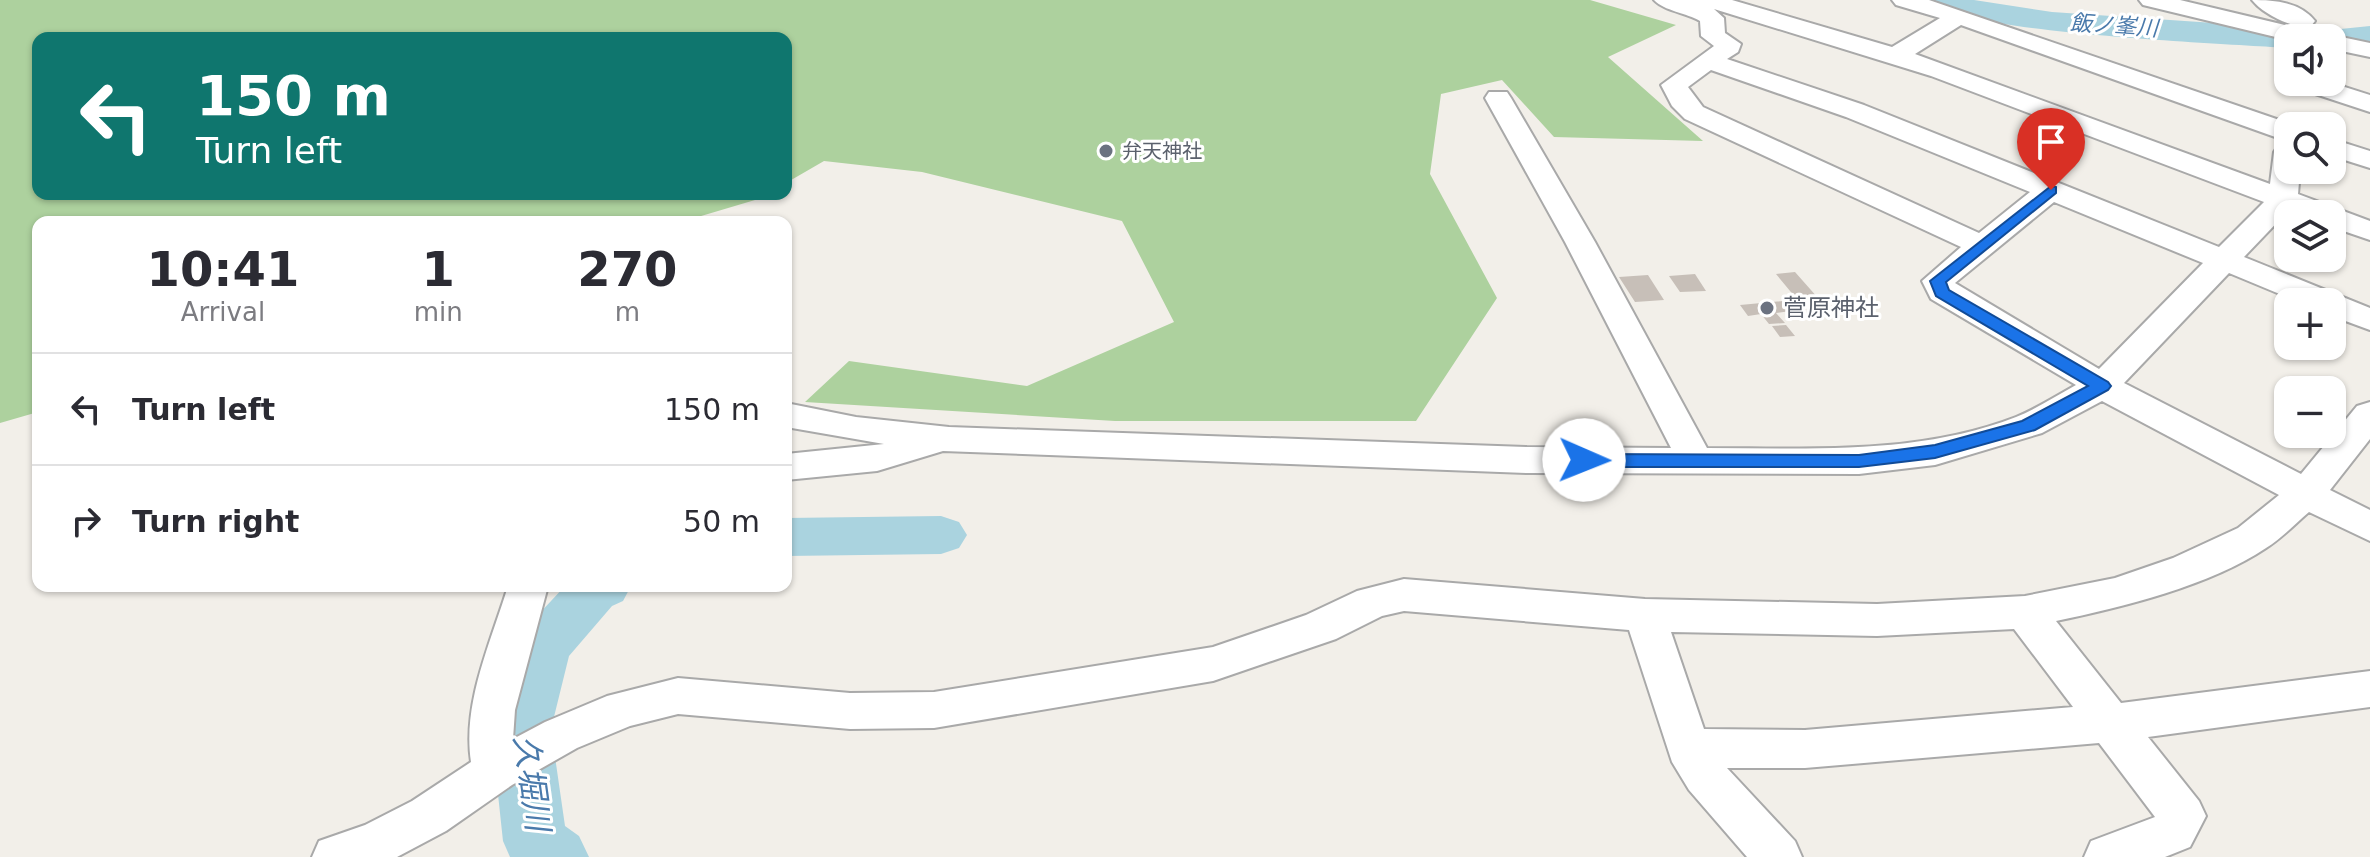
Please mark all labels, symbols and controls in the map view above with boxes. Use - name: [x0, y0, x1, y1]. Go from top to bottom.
- water label: 飯ノ峯川: [2069, 10, 2161, 41]
- map controls: [2274, 24, 2346, 448]
- button: sound: [2274, 24, 2346, 96]
- text: 150 m: [196, 63, 391, 128]
- icon: left: [64, 64, 168, 168]
- pin: [2017, 108, 2085, 190]
- button: search: [2274, 112, 2346, 184]
- icon: arrive: [2029, 120, 2073, 164]
- text: Turn left: [196, 130, 342, 171]
- place label: 弁天神社: [1122, 139, 1202, 163]
- marker: 弁天神社: [1097, 142, 1115, 160]
- button: layers: [2274, 200, 2346, 272]
- text: 10:41: [146, 241, 299, 297]
- text: 1: [422, 241, 455, 297]
- text: 270: [577, 241, 677, 297]
- button: +: [2274, 288, 2346, 360]
- place label: 菅原神社: [1783, 294, 1879, 322]
- text: Arrival: [181, 297, 265, 327]
- text: min: [414, 297, 463, 327]
- text: m: [615, 297, 640, 327]
- marker: 菅原神社: [1758, 299, 1776, 317]
- button: −: [2274, 376, 2346, 448]
- icon: left: [64, 387, 108, 431]
- text: Turn left: [132, 392, 275, 427]
- text: 150 m: [664, 392, 760, 427]
- position arrow: [1542, 418, 1626, 502]
- icon: right: [64, 499, 108, 543]
- text: Turn right: [132, 504, 299, 539]
- text: 50 m: [683, 504, 760, 539]
- water label: 久堀川: [507, 733, 558, 836]

